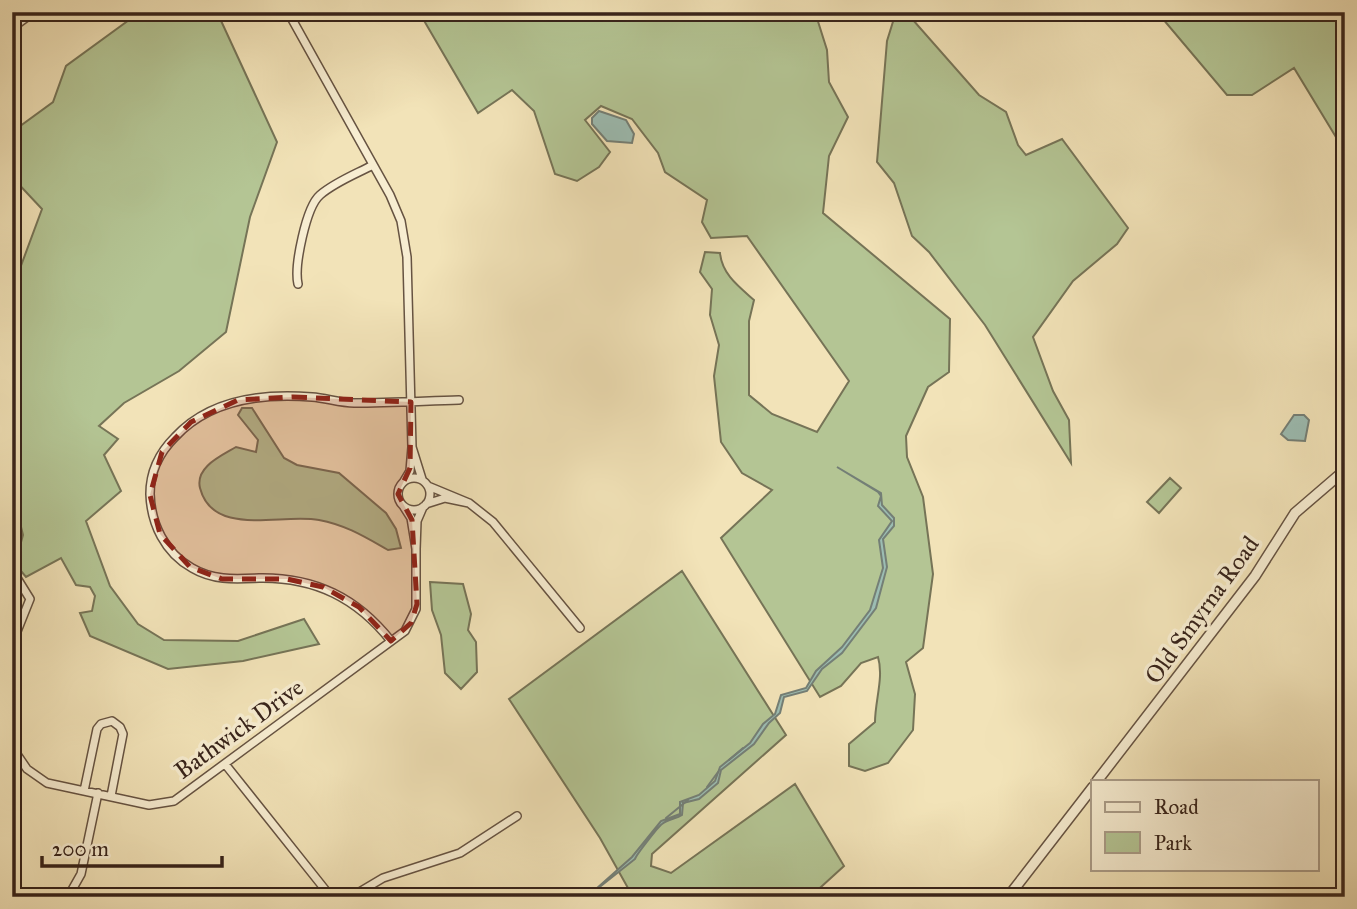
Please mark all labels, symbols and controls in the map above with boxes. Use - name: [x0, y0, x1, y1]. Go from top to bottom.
- street label: Old Smyrna Road: [1138, 530, 1266, 690]
- street label: Bathwick Drive: [169, 672, 309, 786]
- legend: [1091, 780, 1318, 870]
- text: Road: [1154, 794, 1199, 820]
- scale bar: [42, 825, 222, 869]
- text: Park: [1154, 830, 1192, 856]
- text: 200 m: [52, 836, 109, 862]

